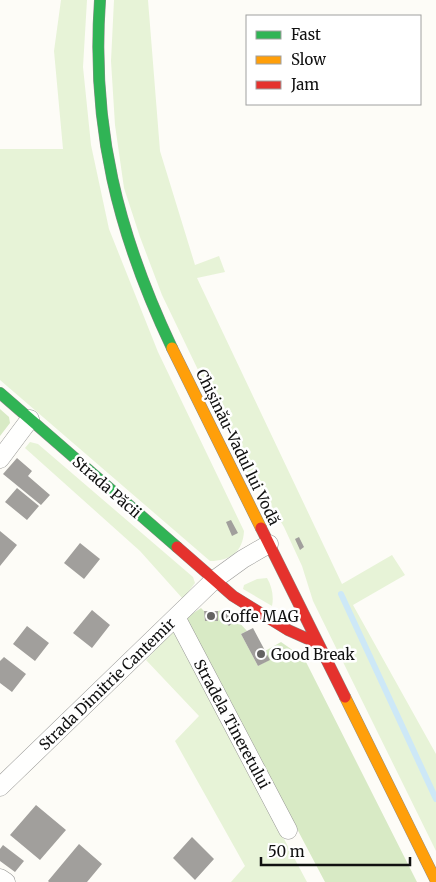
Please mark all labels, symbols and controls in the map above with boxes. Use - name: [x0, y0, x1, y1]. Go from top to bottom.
- legend: [246, 15, 421, 105]
- text: Fast: [291, 25, 321, 44]
- text: Slow: [291, 50, 326, 69]
- text: Jam: [290, 75, 319, 94]
- street label: Chișinău-Vadul lui Vodă: [191, 366, 284, 529]
- street label: Strada Păcii: [69, 452, 145, 522]
- place label: Coffe MAG: [221, 607, 299, 626]
- marker: Coffe MAG: [205, 610, 217, 622]
- street label: Strada Dimitrie Cantemir: [35, 614, 179, 754]
- place label: Good Break: [271, 645, 355, 664]
- marker: Good Break: [255, 648, 267, 660]
- street label: Stradela Tineretului: [190, 656, 274, 792]
- scale bar: [261, 834, 410, 866]
- text: 50 m: [268, 842, 305, 861]

